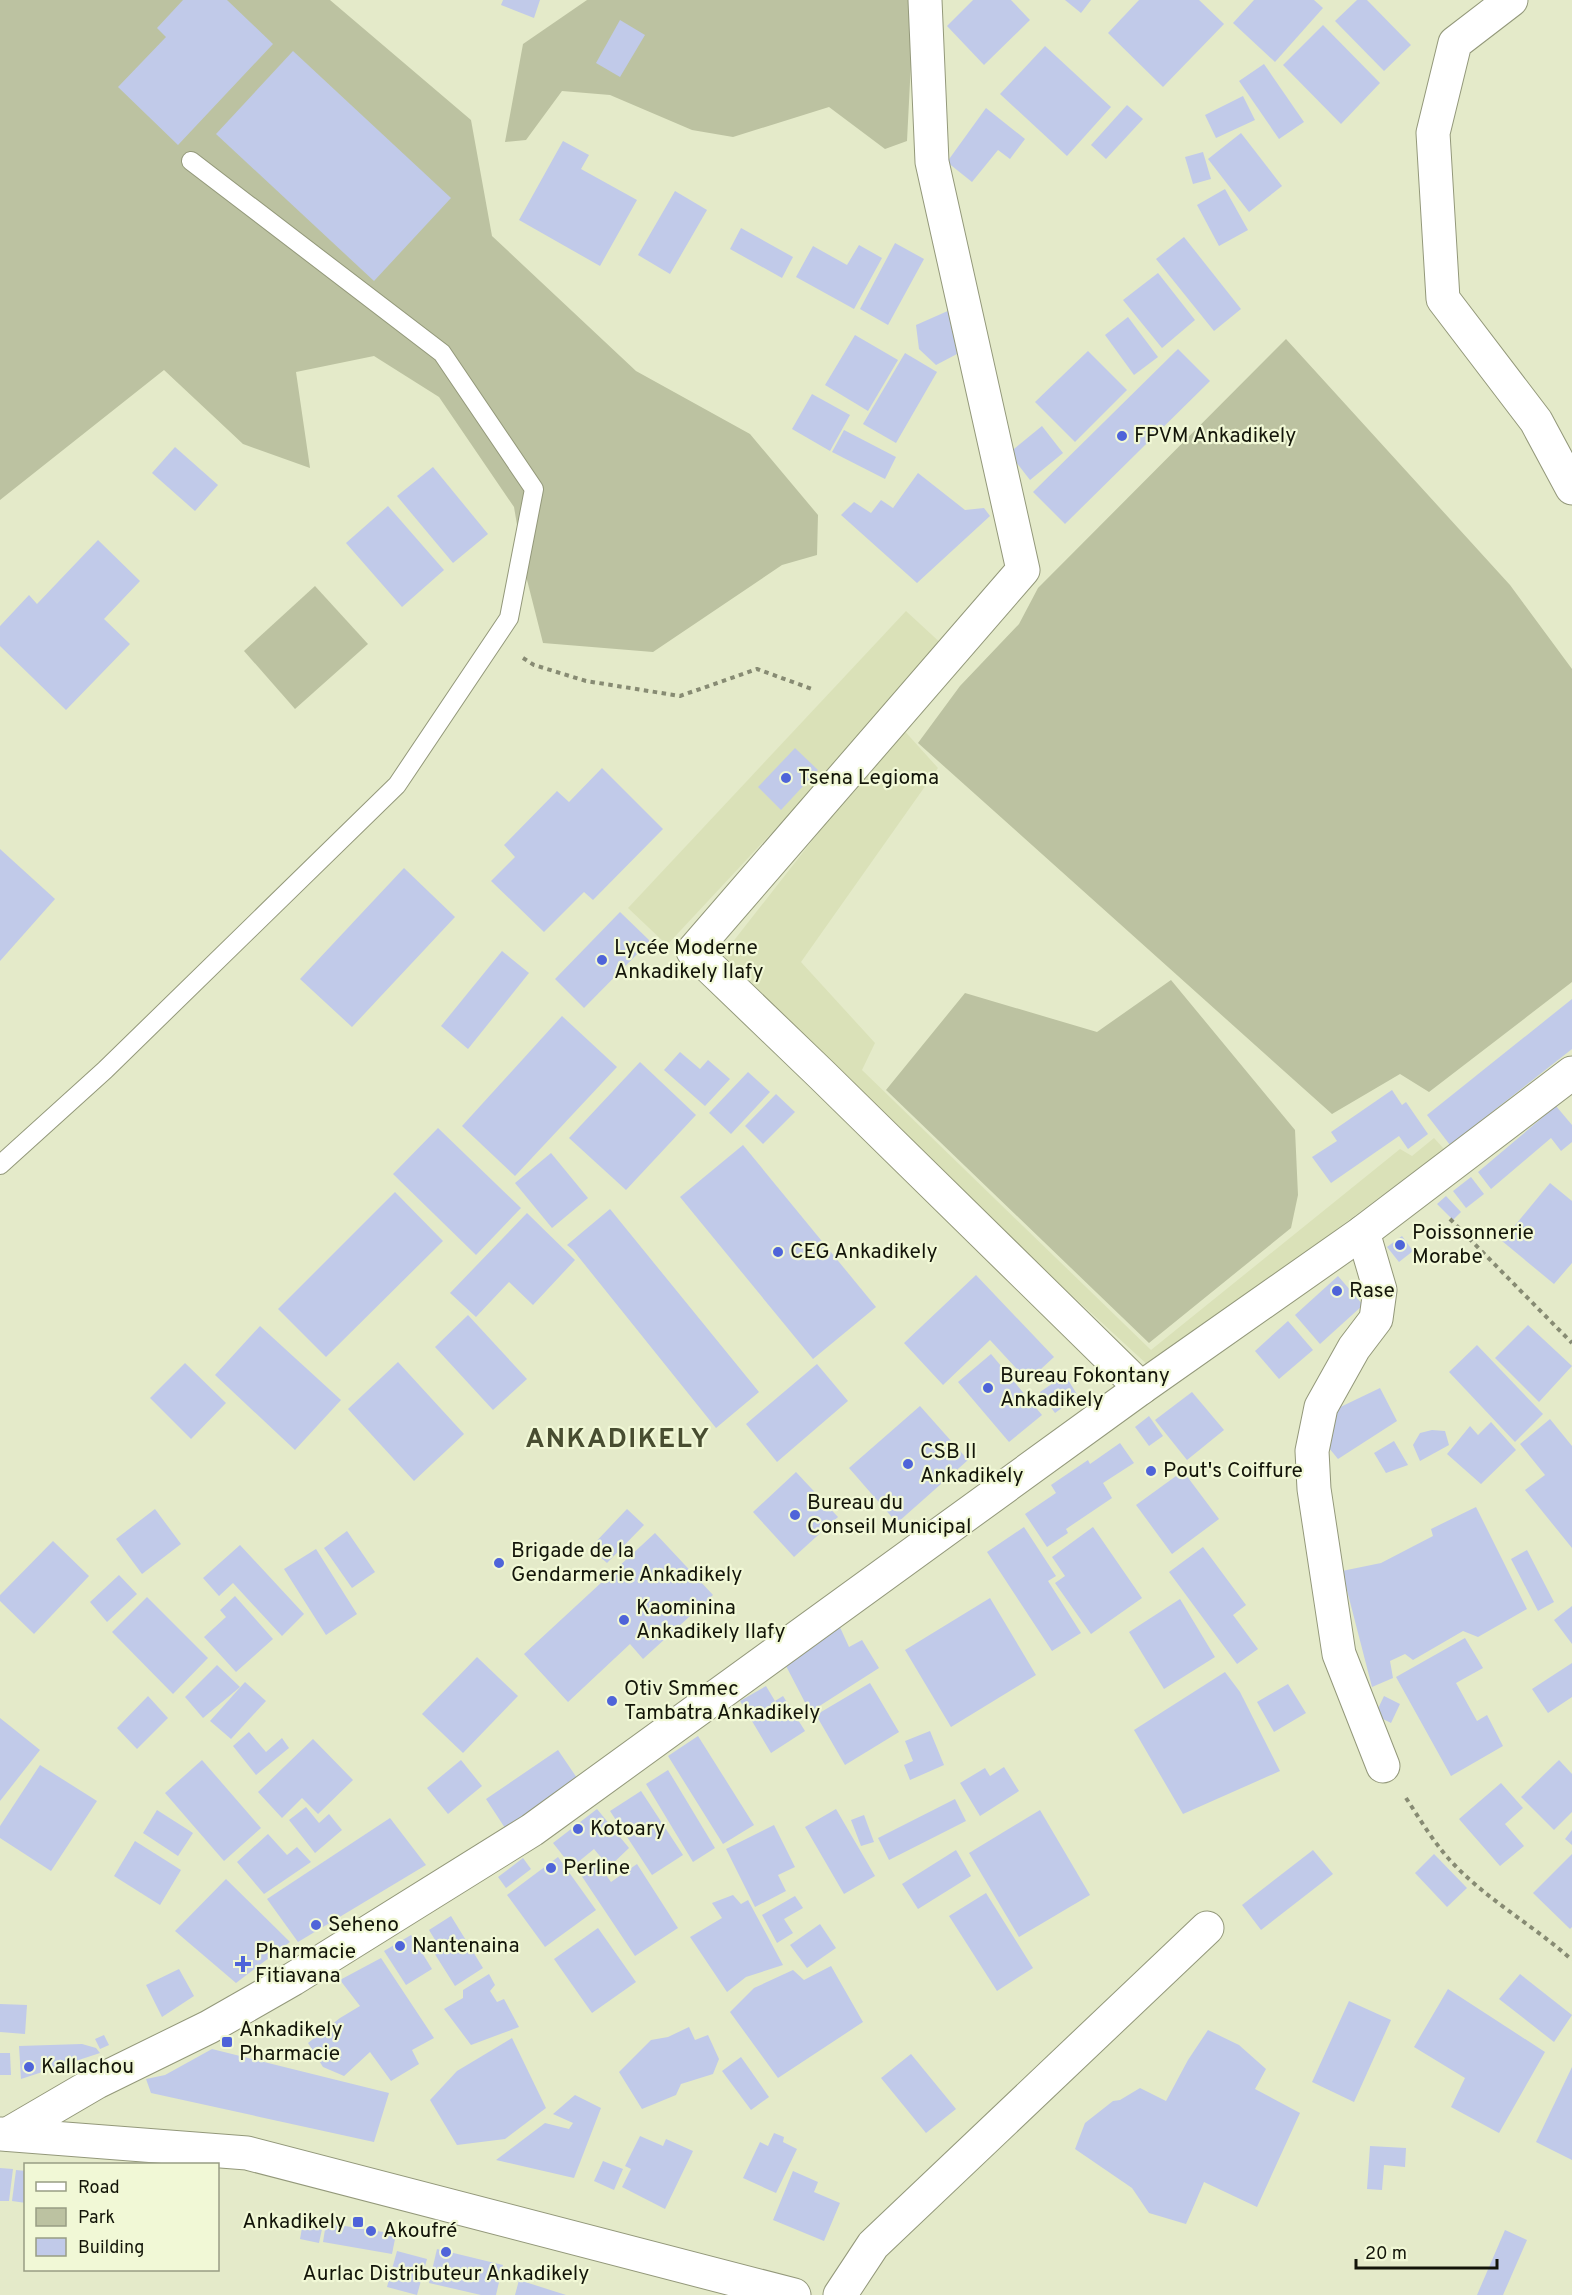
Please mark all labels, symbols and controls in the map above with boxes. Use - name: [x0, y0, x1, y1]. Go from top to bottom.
- place label: FPVM Ankadikely: [1134, 423, 1296, 450]
- marker: FPVM Ankadikely: [1115, 429, 1129, 443]
- place label: Tsena Legioma: [798, 765, 939, 792]
- marker: Tsena Legioma: [779, 771, 793, 785]
- place label: Lycée Moderne Ankadikely Ilafy: [614, 935, 764, 986]
- marker: Lycée Moderne Ankadikely Ilafy: [595, 953, 609, 967]
- place label: Poissonnerie Morabe: [1412, 1220, 1534, 1271]
- marker: Poissonnerie Morabe: [1393, 1238, 1407, 1252]
- place label: CEG Ankadikely: [790, 1239, 938, 1266]
- marker: CEG Ankadikely: [771, 1245, 785, 1259]
- place label: Rase: [1349, 1278, 1395, 1305]
- marker: Rase: [1330, 1284, 1344, 1298]
- place label: Bureau Fokontany Ankadikely: [1000, 1363, 1170, 1414]
- marker: Bureau Fokontany Ankadikely: [981, 1381, 995, 1395]
- district label: ANKADIKELY: [525, 1423, 711, 1457]
- place label: CSB II Ankadikely: [920, 1439, 1024, 1490]
- marker: CSB II Ankadikely: [901, 1457, 915, 1471]
- place label: Pout's Coiffure: [1163, 1458, 1303, 1485]
- marker: Pout's Coiffure: [1144, 1464, 1158, 1478]
- place label: Bureau du Conseil Municipal: [807, 1490, 971, 1541]
- marker: Bureau du Conseil Municipal: [788, 1508, 802, 1522]
- place label: Brigade de la Gendarmerie Ankadikely: [511, 1538, 742, 1589]
- marker: Brigade de la Gendarmerie Ankadikely: [492, 1556, 506, 1570]
- place label: Kaominina Ankadikely Ilafy: [636, 1595, 786, 1646]
- marker: Kaominina Ankadikely Ilafy: [617, 1613, 631, 1627]
- place label: Otiv Smmec Tambatra Ankadikely: [624, 1676, 820, 1727]
- marker: Otiv Smmec Tambatra Ankadikely: [605, 1694, 619, 1708]
- place label: Kotoary: [590, 1816, 665, 1843]
- marker: Kotoary: [571, 1822, 585, 1836]
- place label: Perline: [563, 1855, 630, 1882]
- marker: Perline: [544, 1861, 558, 1875]
- place label: Seheno: [328, 1912, 399, 1939]
- marker: Seheno: [309, 1918, 323, 1932]
- place label: Nantenaina: [412, 1933, 520, 1960]
- place label: Pharmacie Fitiavana: [255, 1939, 356, 1990]
- marker: Nantenaina: [393, 1939, 407, 1953]
- marker: Pharmacie Fitiavana: [236, 1957, 250, 1971]
- place label: Ankadikely Pharmacie: [239, 2017, 343, 2068]
- marker: Ankadikely Pharmacie: [220, 2035, 234, 2049]
- place label: Kallachou: [41, 2054, 134, 2081]
- marker: Kallachou: [22, 2060, 36, 2074]
- legend: [24, 2163, 219, 2271]
- text: Road: [78, 2177, 120, 2200]
- text: Park: [78, 2207, 115, 2230]
- place label: Ankadikely: [242, 2209, 346, 2236]
- marker: Ankadikely: [351, 2215, 365, 2229]
- place label: Akoufré: [383, 2218, 457, 2245]
- marker: Akoufré: [364, 2224, 378, 2238]
- scale bar: [1356, 2232, 1497, 2270]
- text: Building: [78, 2237, 144, 2260]
- text: 20 m: [1365, 2243, 1407, 2266]
- marker: Aurlac Distributeur Ankadikely: [439, 2245, 453, 2259]
- place label: Aurlac Distributeur Ankadikely: [303, 2261, 589, 2288]

